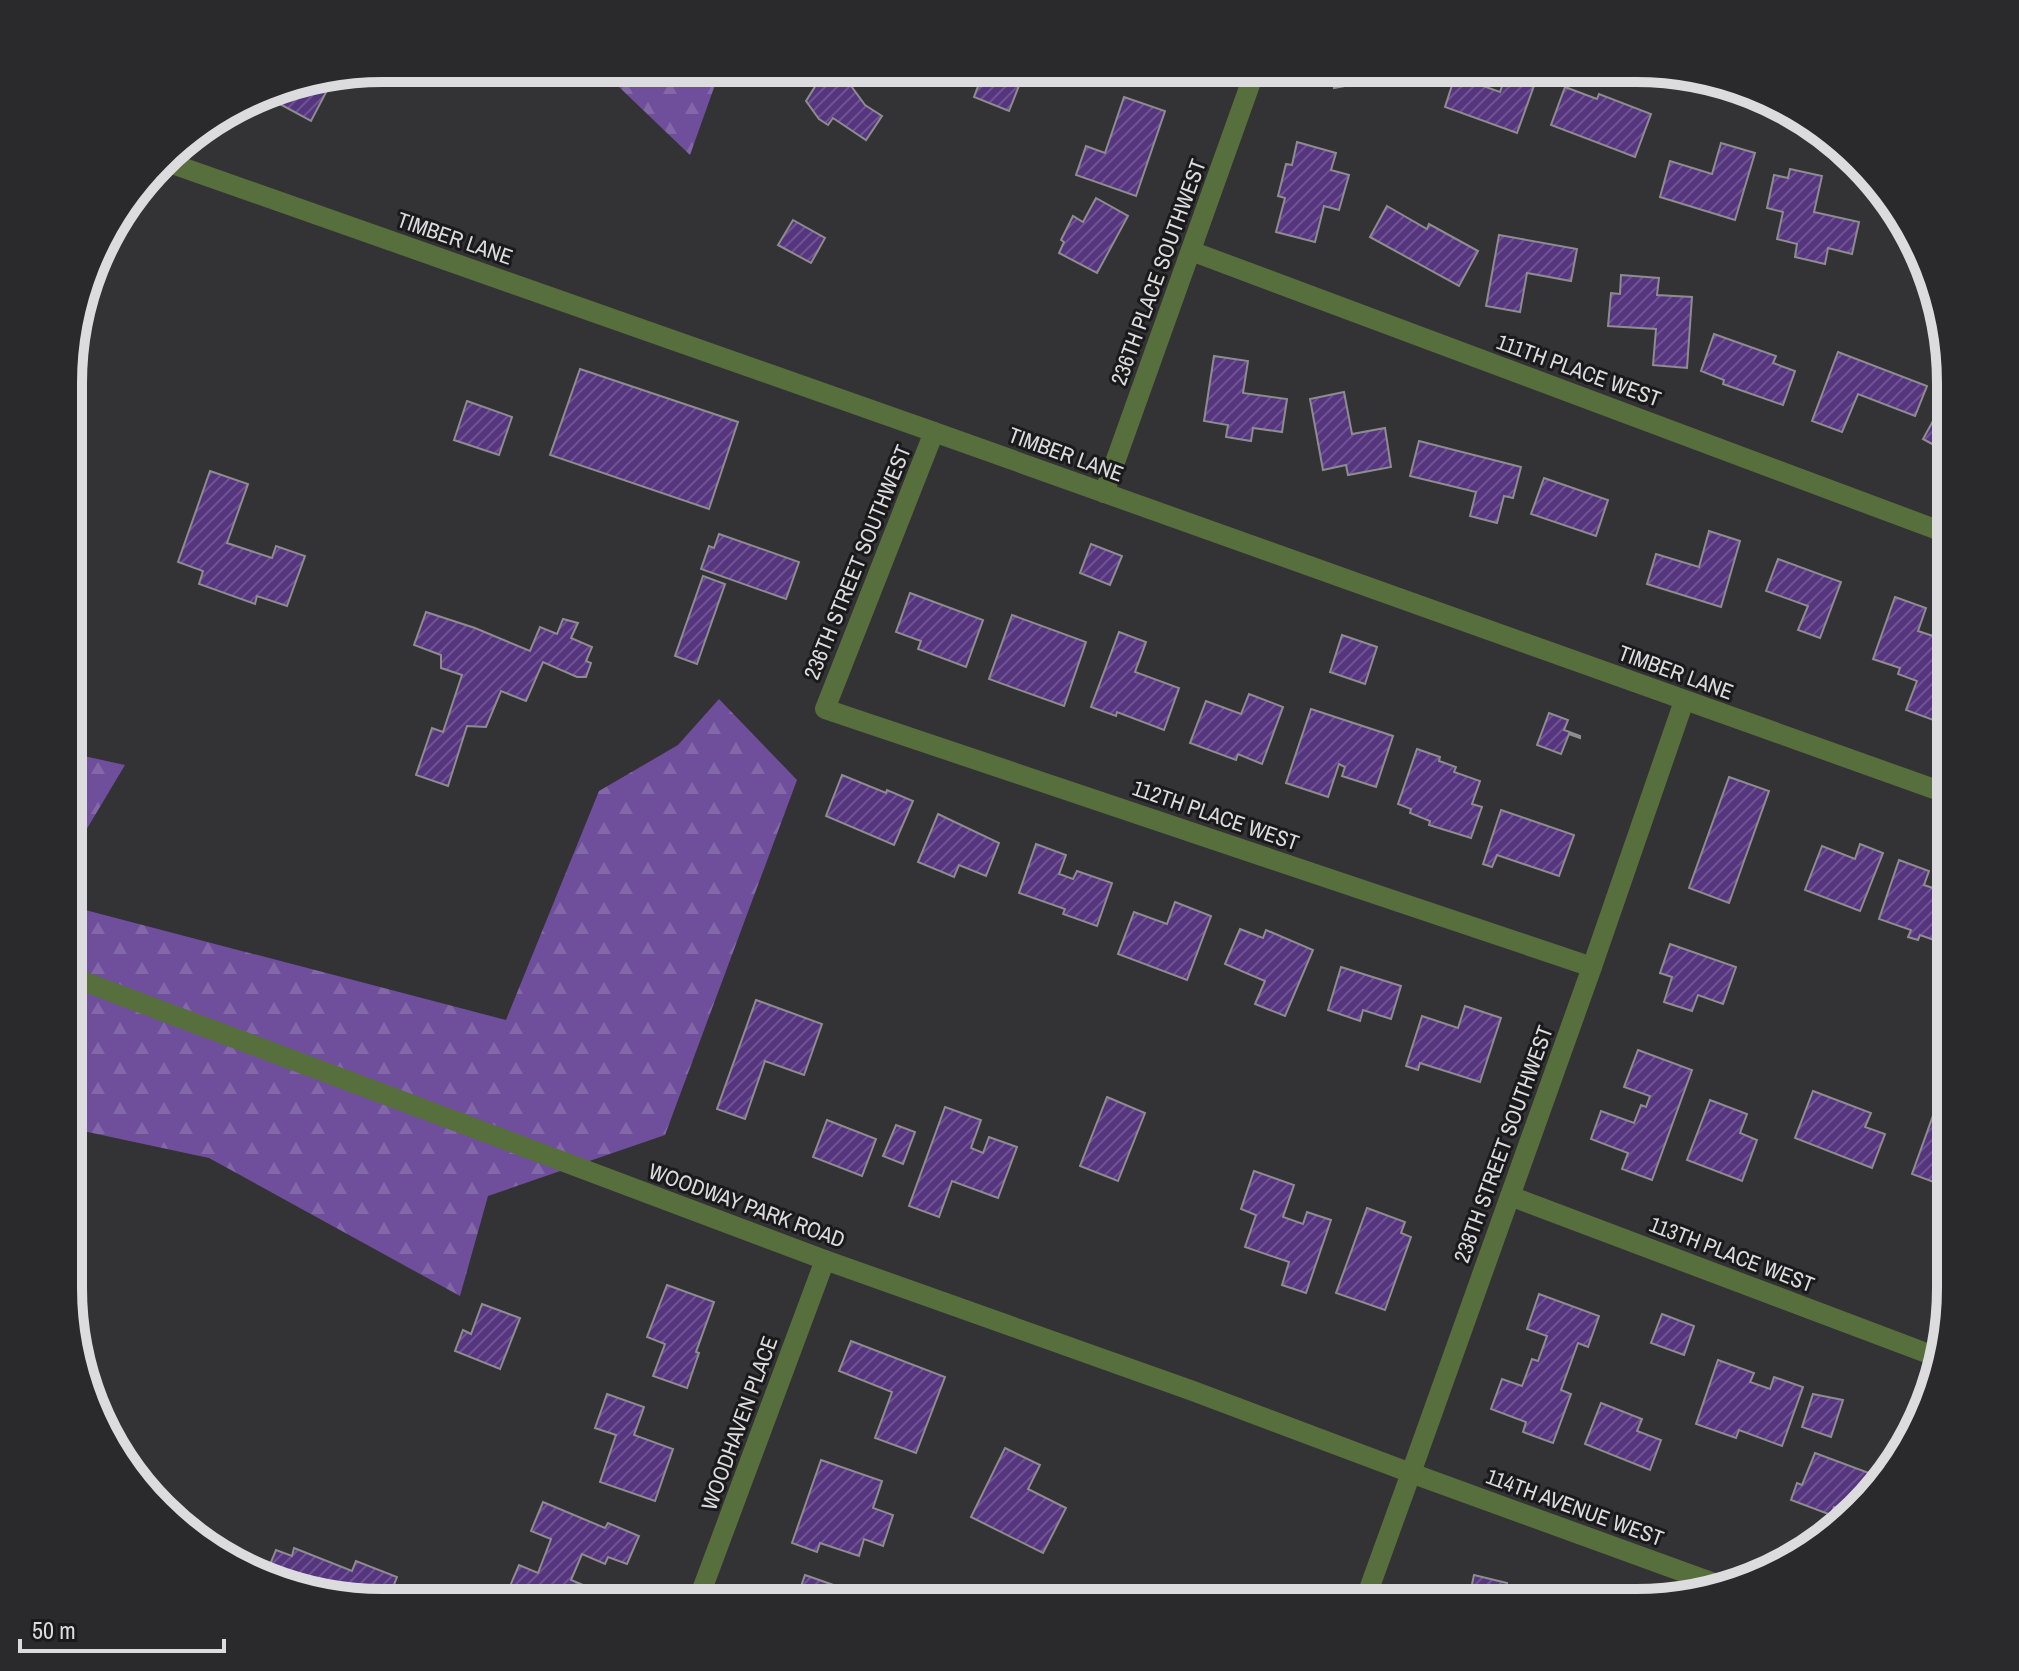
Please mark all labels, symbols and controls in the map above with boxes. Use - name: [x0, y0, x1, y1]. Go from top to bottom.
- street label: 236TH PLACE SOUTHWEST: [1103, 155, 1213, 389]
- street label: TIMBER LANE: [393, 204, 517, 272]
- street label: 111TH PLACE WEST: [1493, 326, 1665, 414]
- street label: TIMBER LANE: [1004, 419, 1128, 489]
- street label: 236TH STREET SOUTHWEST: [796, 440, 918, 684]
- street label: TIMBER LANE: [1614, 637, 1738, 707]
- street label: 112TH PLACE WEST: [1129, 772, 1303, 858]
- street label: 238TH STREET SOUTHWEST: [1446, 1021, 1560, 1267]
- street label: WOODWAY PARK ROAD: [645, 1156, 849, 1254]
- street label: 113TH PLACE WEST: [1645, 1209, 1819, 1299]
- street label: WOODHAVEN PLACE: [694, 1332, 784, 1514]
- street label: 114TH AVENUE WEST: [1482, 1461, 1668, 1553]
- scale bar: [20, 1603, 224, 1653]
- text: 50 m: [32, 1614, 76, 1646]

